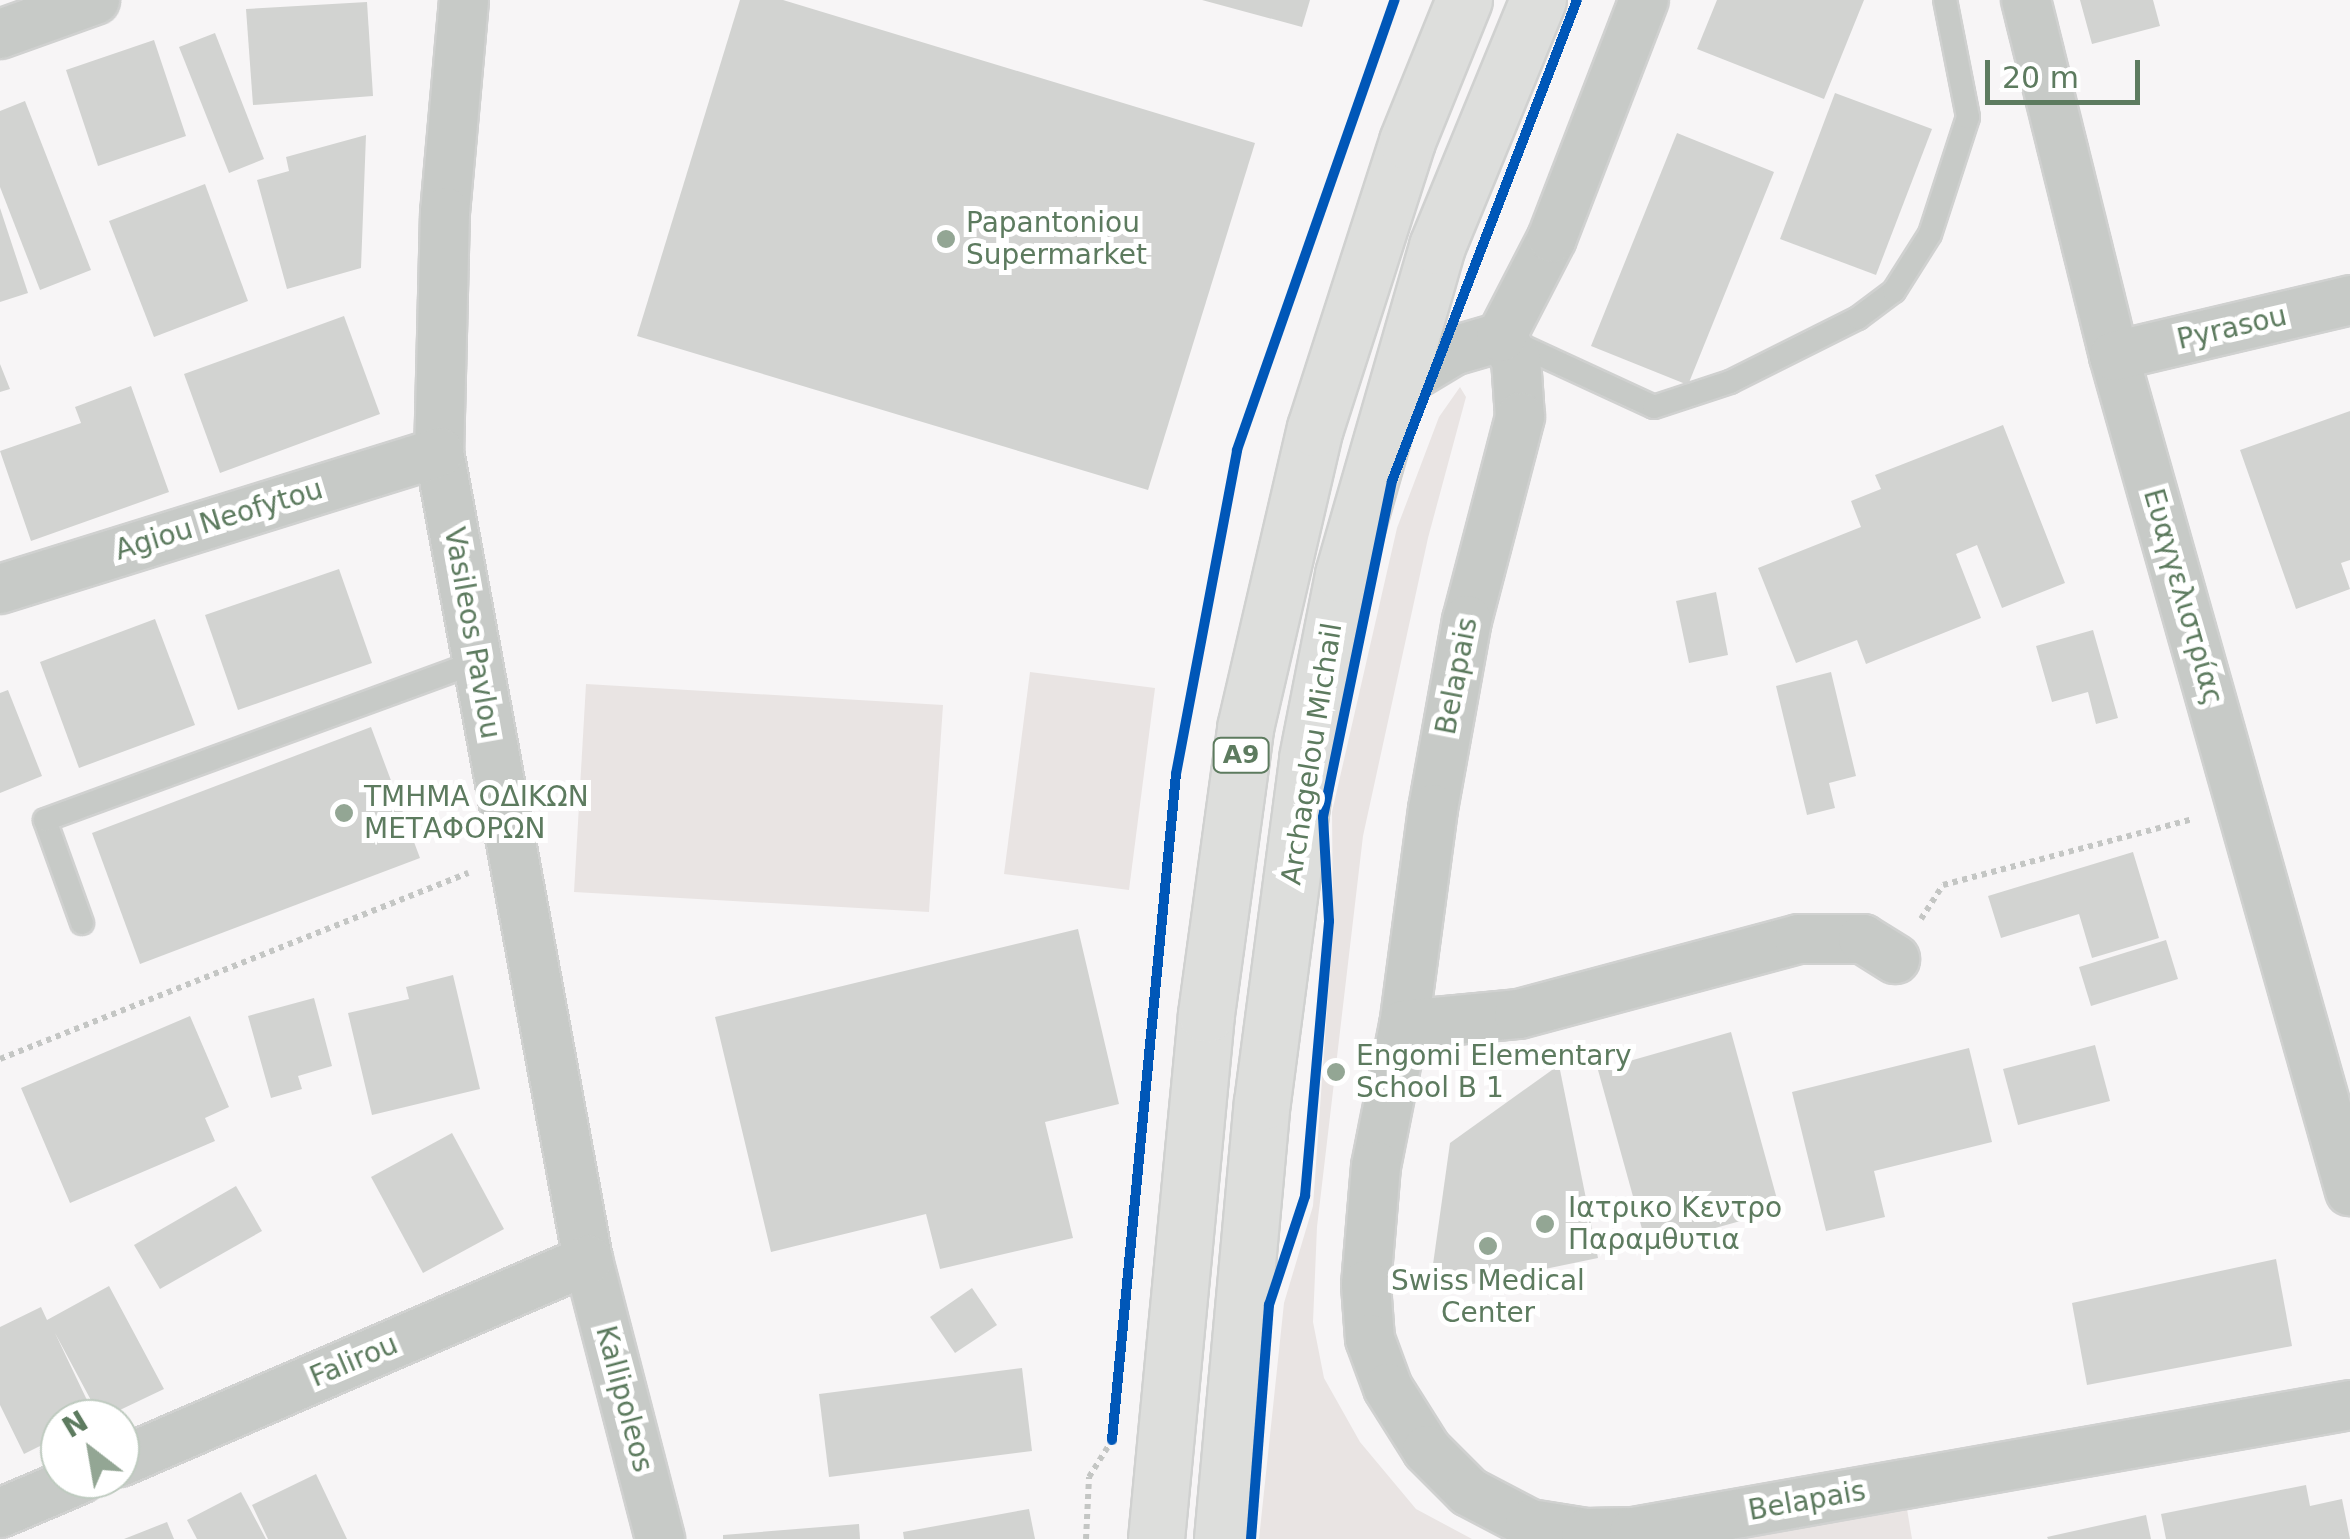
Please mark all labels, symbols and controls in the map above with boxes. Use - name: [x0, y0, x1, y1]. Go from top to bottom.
- scale bar: [1990, 40, 2145, 102]
- text: 20 m: [2002, 60, 2079, 95]
- place label: Papantoniou Supermarket: [966, 206, 1147, 272]
- marker: Papantoniou Supermarket: [935, 228, 957, 250]
- street label: Pyrasou: [2174, 299, 2290, 357]
- street label: Agiou Neofytou: [111, 472, 327, 568]
- street label: Ευαγγελιστρίας: [2136, 485, 2230, 709]
- street label: Vasileos Pavlou: [437, 525, 507, 741]
- street label: Belapais: [1429, 615, 1485, 737]
- street label: Archagelou Michail: [1275, 621, 1349, 887]
- road number: A9: [1211, 735, 1271, 775]
- place label: ΤΜΗΜΑ ΟΔΙΚΩΝ ΜΕΤΑΦΟΡΩΝ: [364, 780, 589, 846]
- marker: ΤΜΗΜΑ ΟΔΙΚΩΝ ΜΕΤΑΦΟΡΩΝ: [333, 802, 355, 824]
- place label: Engomi Elementary School B 1: [1356, 1039, 1631, 1105]
- marker: Engomi Elementary School B 1: [1325, 1061, 1347, 1083]
- place label: Ιατρικο Κεντρο Παραμθυτια: [1568, 1191, 1782, 1257]
- marker: Ιατρικο Κεντρο Παραμθυτια: [1532, 1211, 1558, 1237]
- marker: Swiss Medical Center: [1475, 1233, 1501, 1259]
- place label: Swiss Medical Center: [1391, 1264, 1585, 1330]
- street label: Kallipoleos: [588, 1322, 660, 1476]
- street label: Falirou: [305, 1328, 403, 1394]
- north arrow: [40, 1399, 140, 1499]
- text: N: [57, 1404, 94, 1445]
- street label: Belapais: [1746, 1474, 1868, 1528]

